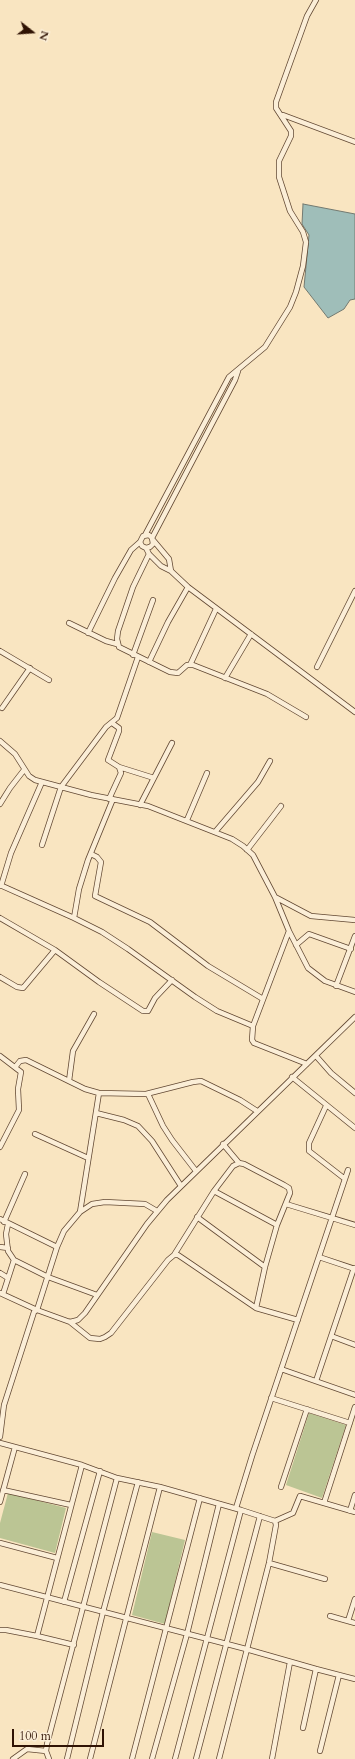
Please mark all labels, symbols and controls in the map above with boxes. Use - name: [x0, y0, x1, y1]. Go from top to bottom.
- north arrow: [12, 12, 52, 52]
- text: N: [35, 29, 53, 42]
- scale bar: [14, 1721, 106, 1747]
- text: 100 m: [19, 1728, 51, 1744]

